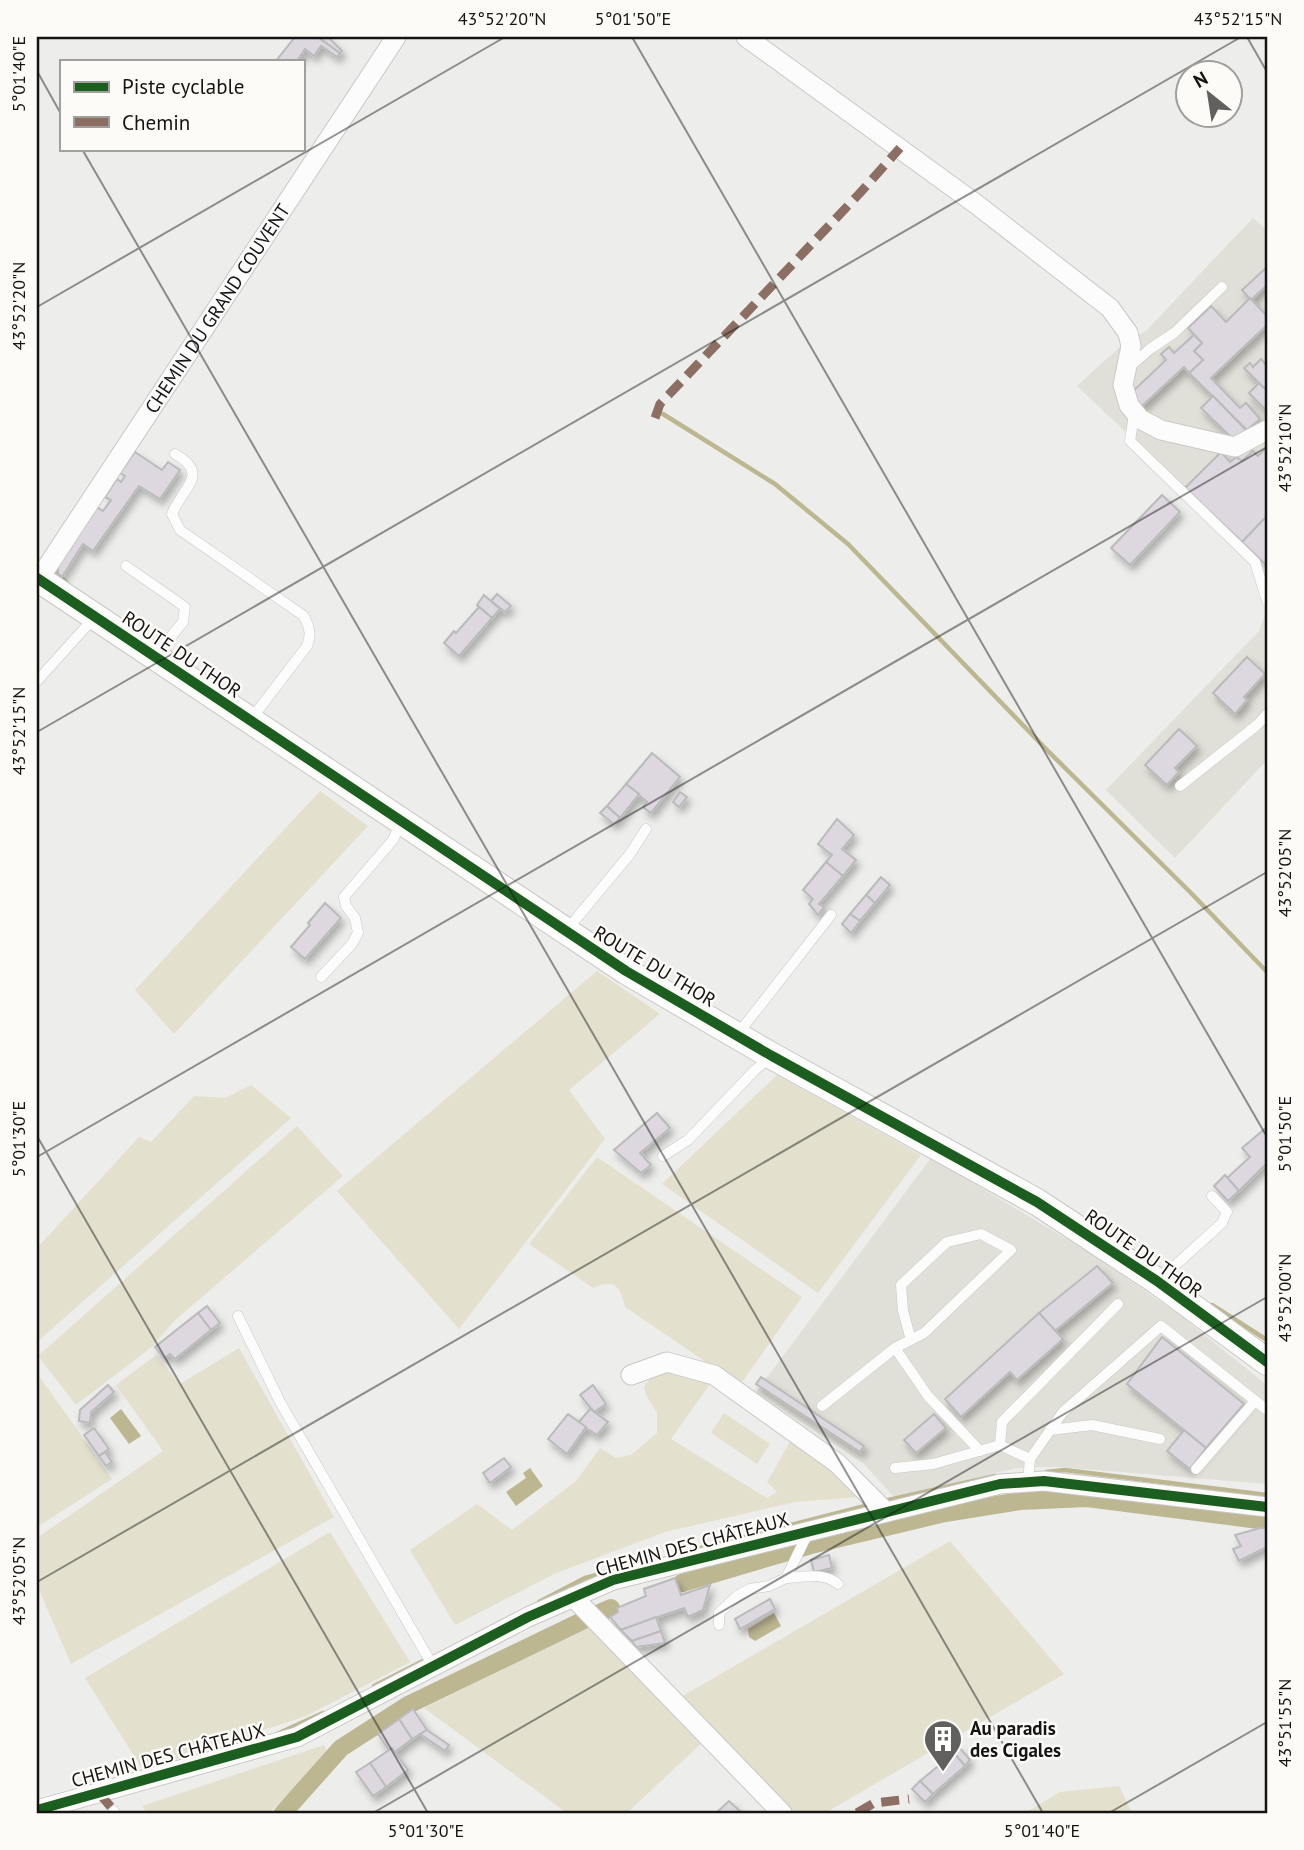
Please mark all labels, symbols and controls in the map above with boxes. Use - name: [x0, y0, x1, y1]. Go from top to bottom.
- text: 43°52'20"N: [458, 7, 546, 30]
- text: 5°01'50"E: [595, 7, 671, 30]
- text: 43°52'15"N: [1194, 7, 1282, 30]
- text: 5°01'40"E: [7, 36, 30, 112]
- legend: [60, 60, 304, 150]
- north arrow: [1174, 60, 1244, 130]
- text: N: [1189, 66, 1212, 93]
- text: Piste cyclable: [122, 73, 244, 100]
- text: Chemin: [122, 109, 190, 136]
- street label: CHEMIN DU GRAND COUVENT: [140, 199, 295, 418]
- text: 43°52'20"N: [7, 262, 30, 350]
- text: 43°52'10"N: [1273, 404, 1296, 492]
- street label: ROUTE DU THOR: [118, 605, 246, 703]
- text: 43°52'15"N: [7, 687, 30, 775]
- text: 43°52'05"N: [1273, 829, 1296, 917]
- street label: ROUTE DU THOR: [589, 920, 721, 1012]
- text: 5°01'50"E: [1273, 1096, 1296, 1172]
- text: 5°01'30"E: [7, 1101, 30, 1177]
- street label: ROUTE DU THOR: [1080, 1203, 1208, 1303]
- text: 43°52'00"N: [1273, 1254, 1296, 1342]
- street label: CHEMIN DES CHÂTEAUX: [593, 1507, 792, 1581]
- text: 43°52'05"N: [7, 1537, 30, 1625]
- text: 43°51'55"N: [1273, 1679, 1296, 1767]
- place label: Au paradis des Cigales: [970, 1716, 1061, 1762]
- street label: CHEMIN DES CHÂTEAUX: [69, 1718, 268, 1792]
- building icon: Au paradis des Cigales: [922, 1718, 964, 1773]
- text: 5°01'30"E: [388, 1819, 464, 1842]
- text: 5°01'40"E: [1004, 1819, 1080, 1842]

